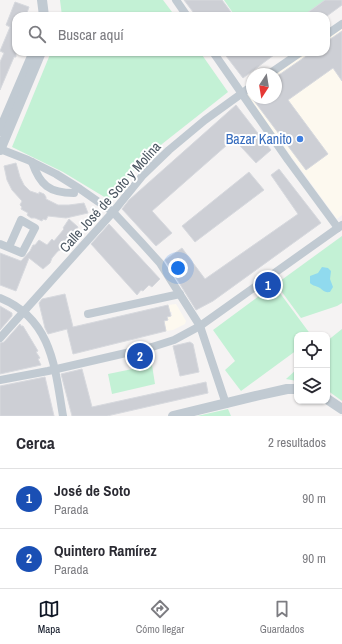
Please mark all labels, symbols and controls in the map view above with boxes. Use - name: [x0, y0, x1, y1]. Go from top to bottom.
- search box: [12, 12, 330, 56]
- icon: search: [26, 23, 48, 45]
- text: Buscar aquí: [58, 24, 124, 45]
- north arrow: [246, 68, 282, 104]
- place label: Bazar Kanito: [226, 130, 292, 148]
- marker: Bazar Kanito: [295, 134, 305, 144]
- street label: Calle José de Soto y Molina: [55, 137, 165, 256]
- your location: [168, 258, 188, 278]
- pin: 1: [255, 270, 281, 300]
- map controls: [294, 332, 330, 404]
- button: locate: [294, 332, 330, 368]
- pin: 2: [127, 341, 153, 371]
- button: layers: [294, 368, 330, 404]
- text: Cerca: [16, 431, 55, 454]
- text: 2 resultados: [268, 434, 326, 451]
- text: José de Soto: [54, 480, 131, 501]
- text: 1: [26, 490, 32, 507]
- text: 90 m: [302, 490, 326, 507]
- text: Parada: [54, 501, 88, 518]
- text: Quintero Ramírez: [54, 540, 157, 561]
- text: 2: [26, 550, 32, 567]
- text: 90 m: [302, 550, 326, 567]
- text: Parada: [54, 561, 88, 578]
- tab: Mapa: [38, 598, 60, 636]
- tab: Cómo llegar: [136, 598, 184, 636]
- tab: Guardados: [260, 598, 304, 636]

